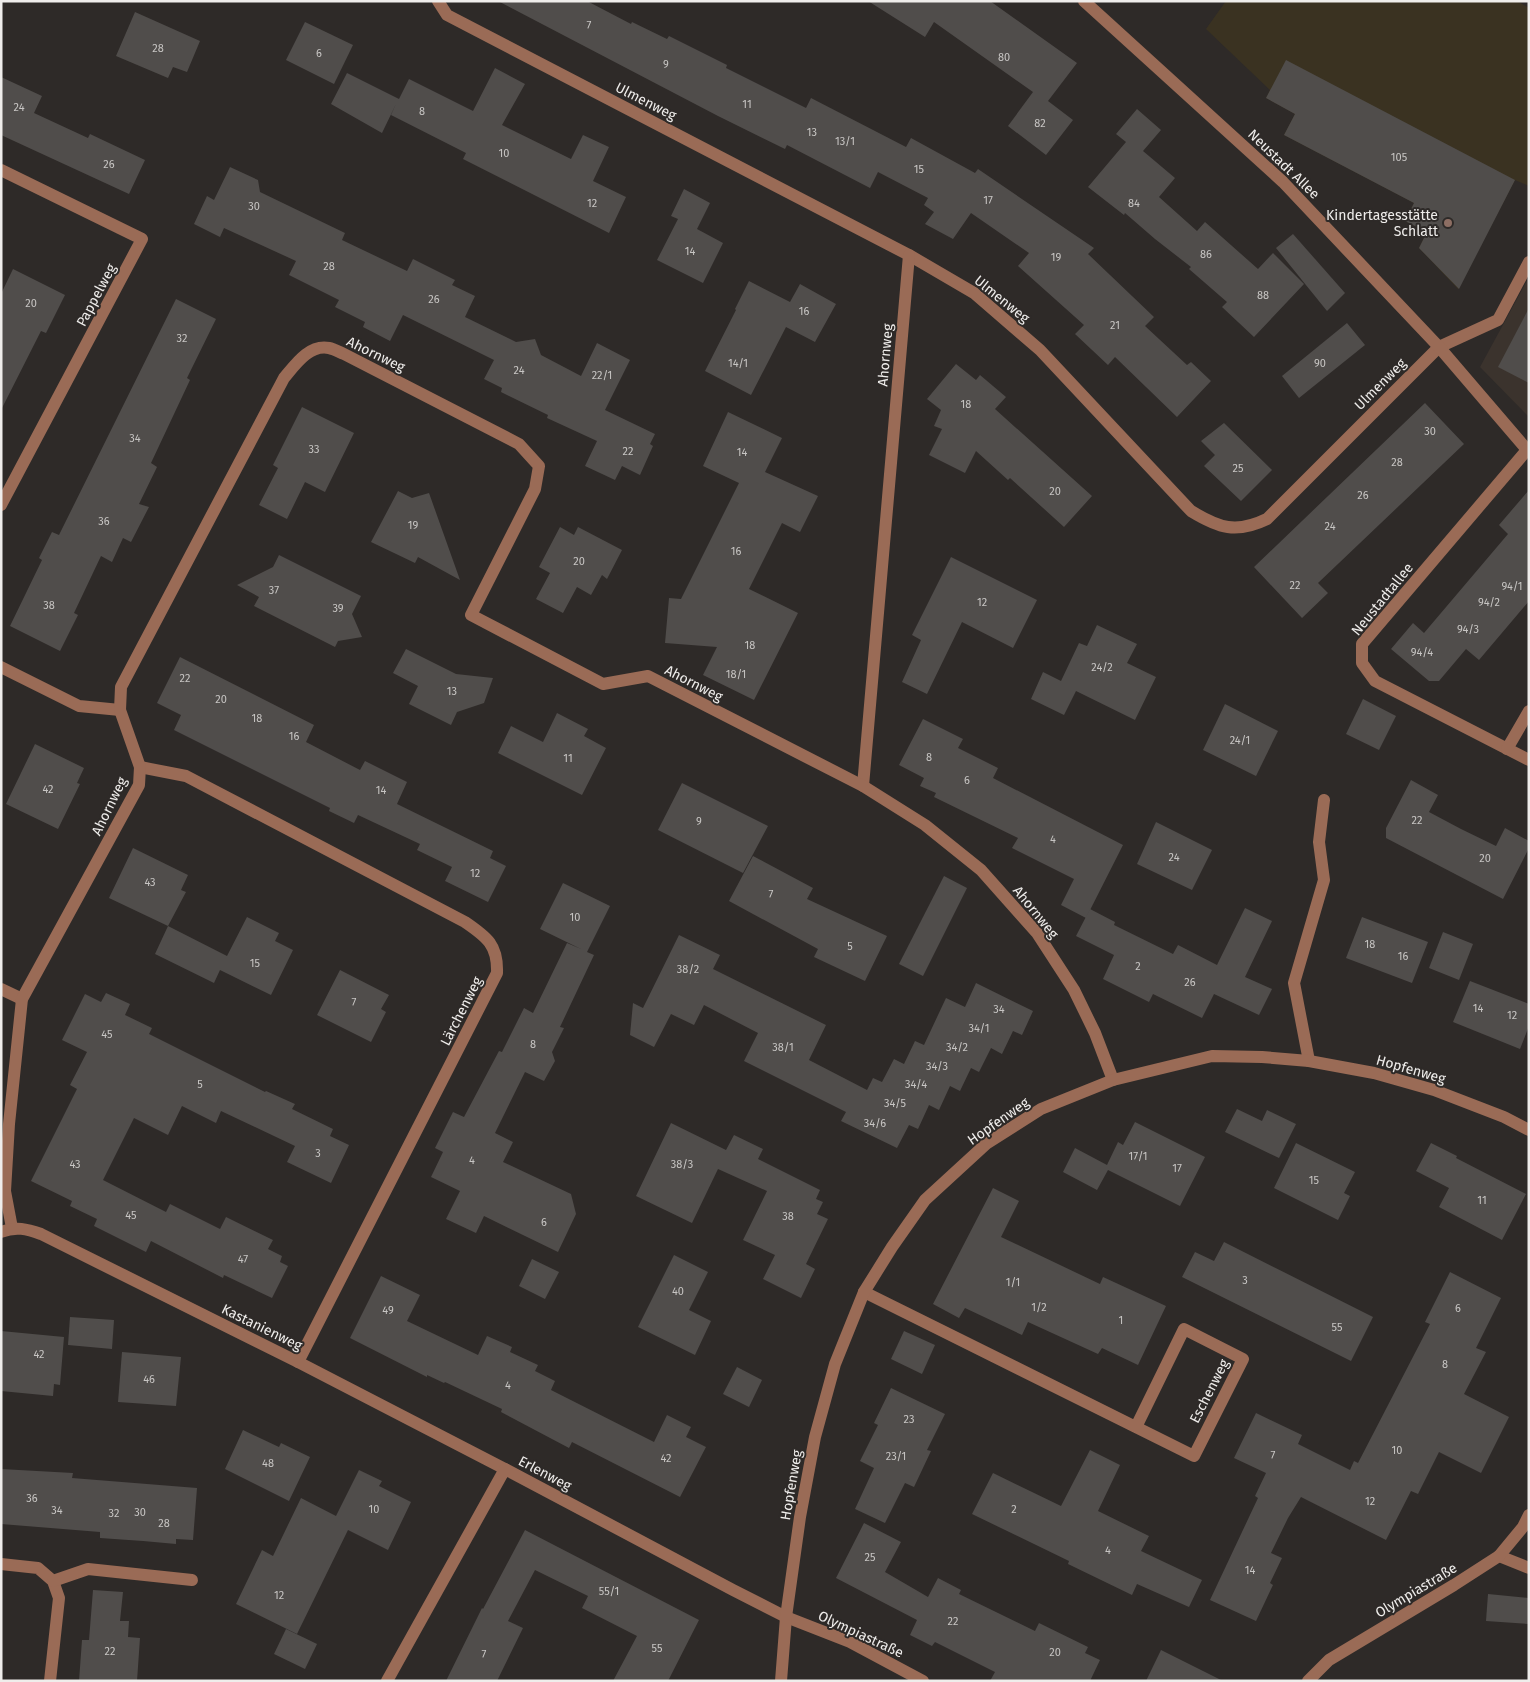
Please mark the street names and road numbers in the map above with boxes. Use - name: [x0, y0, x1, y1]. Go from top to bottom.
- street label: Ulmenweg: [612, 79, 680, 124]
- street label: Neustadt Allee: [1244, 126, 1323, 203]
- street label: Pappelweg: [73, 260, 120, 329]
- street label: Ulmenweg: [971, 272, 1033, 327]
- street label: Ahornweg: [874, 322, 897, 387]
- street label: Ahornweg: [344, 333, 408, 376]
- street label: Ulmenweg: [1351, 354, 1410, 414]
- street label: Neustadtallee: [1348, 560, 1417, 639]
- street label: Ahornweg: [662, 662, 726, 706]
- street label: Ahornweg: [88, 774, 131, 838]
- street label: Ahornweg: [1009, 882, 1062, 943]
- street label: Lärchenweg: [437, 973, 486, 1049]
- street label: Hopfenweg: [1374, 1051, 1448, 1088]
- street label: Hopfenweg: [964, 1094, 1033, 1149]
- street label: Kastanienweg: [219, 1301, 306, 1355]
- street label: Eschenweg: [1186, 1356, 1233, 1426]
- street label: Hopfenweg: [777, 1448, 806, 1522]
- street label: Erlenweg: [515, 1452, 575, 1495]
- street label: Olympiastraße: [1372, 1559, 1460, 1621]
- street label: Olympiastraße: [815, 1607, 906, 1662]

